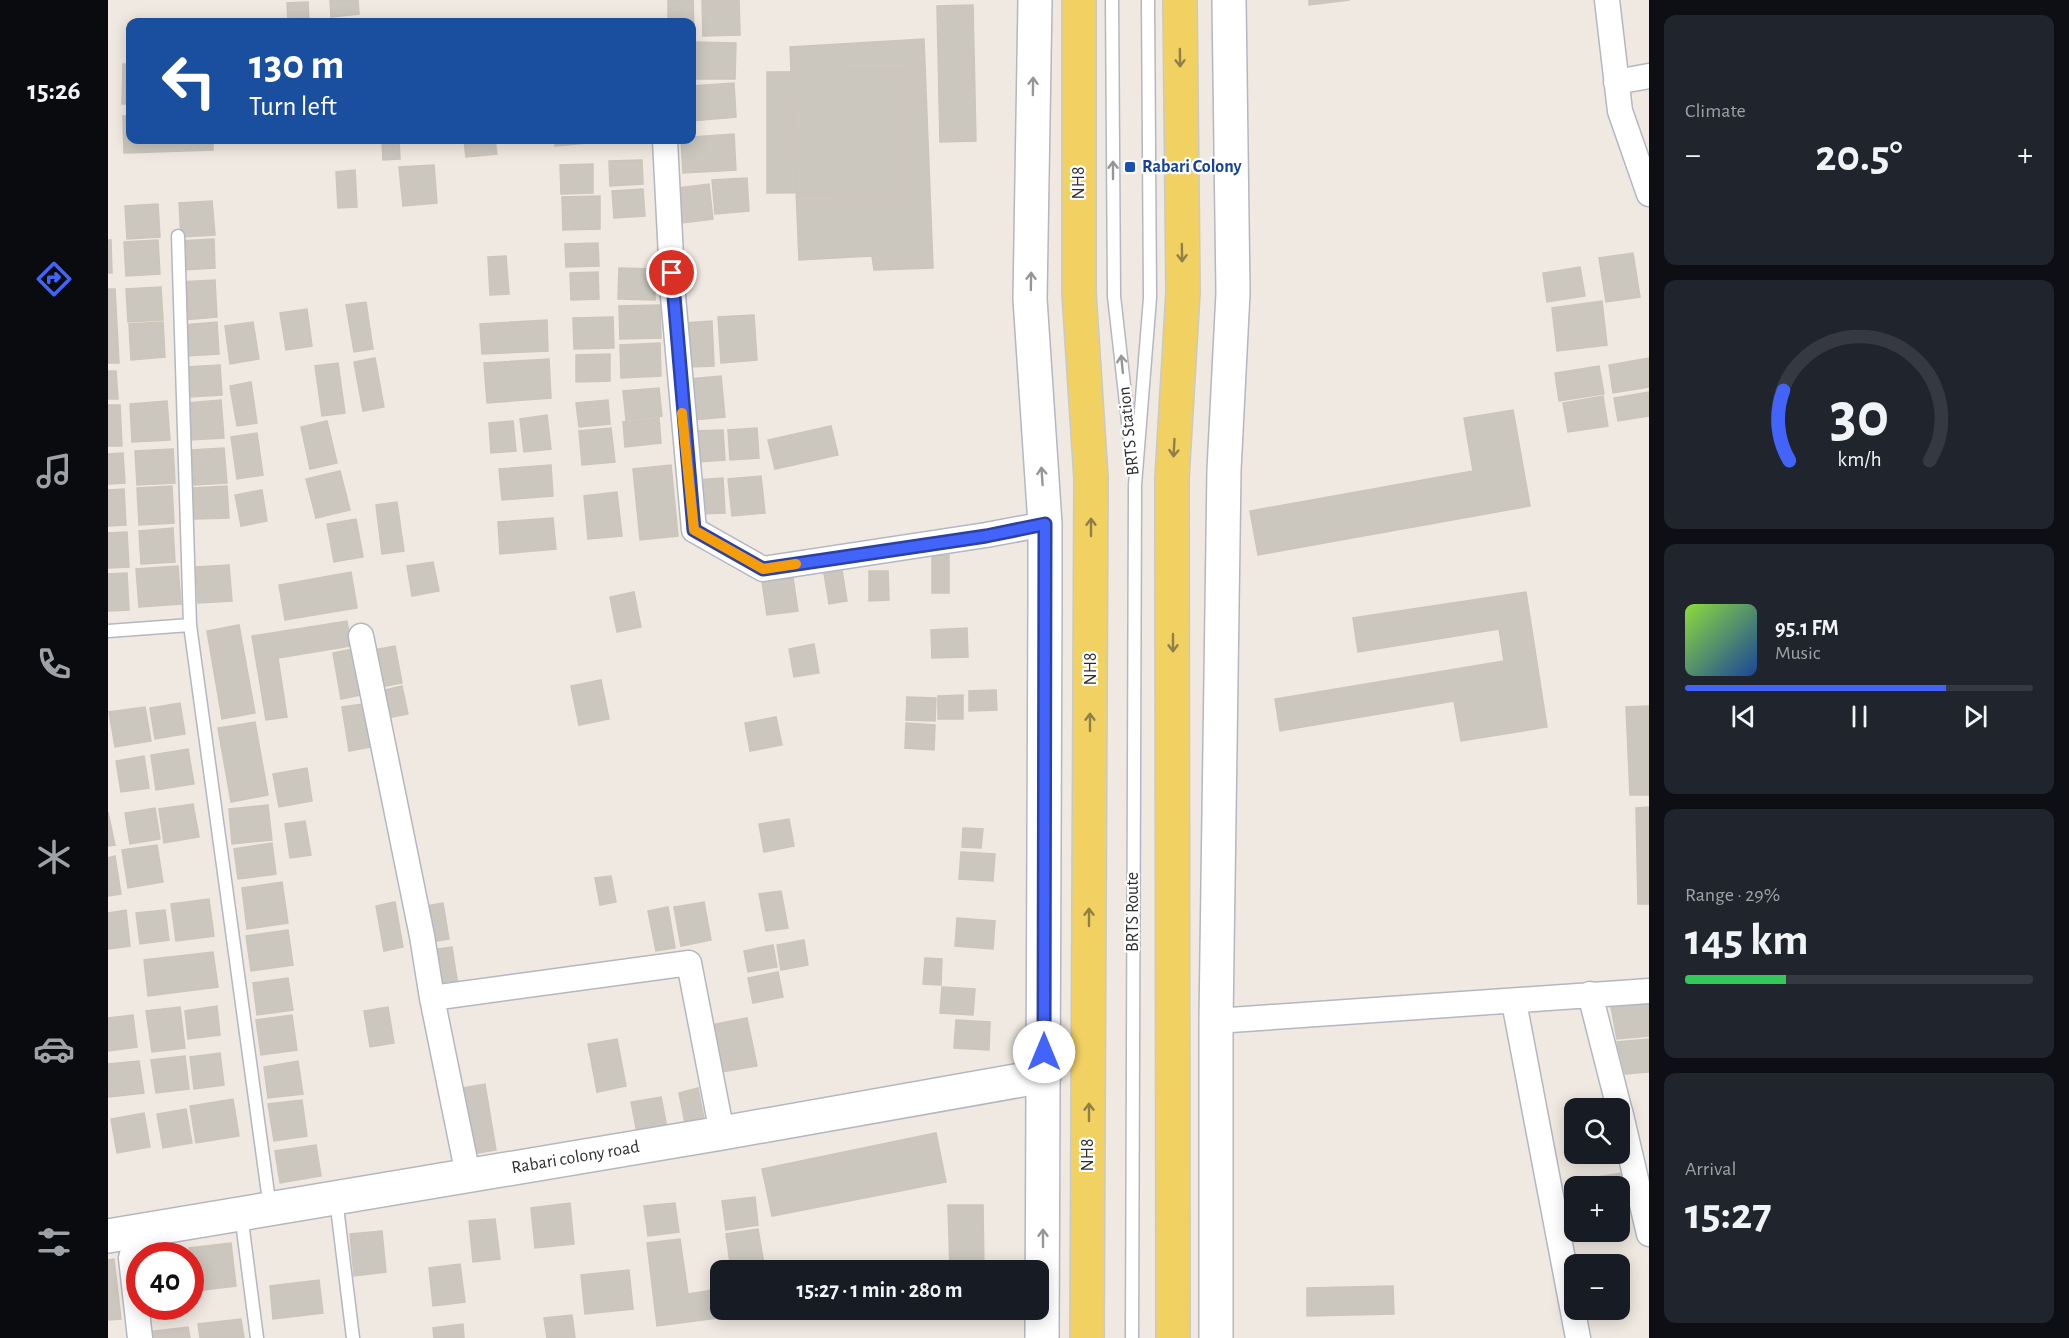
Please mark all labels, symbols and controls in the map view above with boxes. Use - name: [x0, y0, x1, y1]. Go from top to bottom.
- icon: left: [150, 42, 228, 120]
- text: 130 m: [249, 44, 344, 86]
- one-way arrow: [1175, 48, 1186, 68]
- text: 15:26: [27, 77, 81, 104]
- one-way arrow: [1028, 77, 1039, 97]
- text: Turn left: [249, 93, 337, 120]
- text: Climate: [1685, 101, 1746, 121]
- text: 20.5°: [1815, 134, 1903, 179]
- text: −: [1685, 139, 1701, 172]
- text: +: [2017, 139, 2033, 172]
- place label: Rabari Colony: [1142, 158, 1242, 176]
- one-way arrow: [1107, 160, 1119, 180]
- marker: Rabari Colony: [1123, 160, 1137, 174]
- street label: NH8: [1070, 166, 1088, 200]
- one-way arrow: [1176, 243, 1188, 263]
- pin: [646, 247, 697, 298]
- icon: arrive: [655, 256, 688, 289]
- icon: directions: [33, 258, 75, 300]
- one-way arrow: [1025, 271, 1036, 291]
- one-way arrow: [1116, 355, 1127, 375]
- street label: BRTS Station: [1115, 386, 1143, 476]
- text: 30: [1829, 386, 1889, 448]
- one-way arrow: [1169, 438, 1180, 458]
- icon: music: [33, 450, 75, 492]
- text: km/h: [1837, 450, 1881, 471]
- one-way arrow: [1036, 466, 1047, 486]
- one-way arrow: [1085, 517, 1097, 537]
- text: 95.1 FM: [1775, 617, 1839, 639]
- one-way arrow: [1167, 633, 1179, 653]
- icon: phone: [33, 643, 75, 685]
- text: Music: [1775, 643, 1821, 663]
- street label: NH8: [1082, 652, 1100, 686]
- icon: previous: [1727, 700, 1760, 733]
- icon: pause: [1843, 700, 1876, 733]
- icon: next: [1959, 700, 1992, 733]
- one-way arrow: [1084, 712, 1096, 732]
- icon: climate: [33, 836, 75, 878]
- street label: BRTS Route: [1124, 872, 1142, 952]
- text: Range · 29%: [1685, 885, 1780, 905]
- one-way arrow: [1083, 907, 1095, 927]
- text: 145 km: [1685, 918, 1809, 963]
- position arrow: [1012, 1020, 1076, 1084]
- icon: car: [33, 1028, 75, 1070]
- map controls: [1564, 1098, 1630, 1320]
- button: search: [1564, 1098, 1630, 1164]
- one-way arrow: [1083, 1102, 1094, 1122]
- street label: Rabari colony road: [510, 1138, 641, 1177]
- street label: NH8: [1079, 1138, 1097, 1172]
- text: Arrival: [1685, 1159, 1736, 1179]
- button: +: [1564, 1176, 1630, 1242]
- text: 15:27: [1685, 1192, 1772, 1237]
- icon: filters: [33, 1221, 75, 1263]
- one-way arrow: [1037, 1228, 1049, 1248]
- speed limit sign: 40: [126, 1242, 204, 1320]
- button: −: [1564, 1254, 1630, 1320]
- text: 15:27 · 1 min · 280 m: [797, 1279, 962, 1301]

